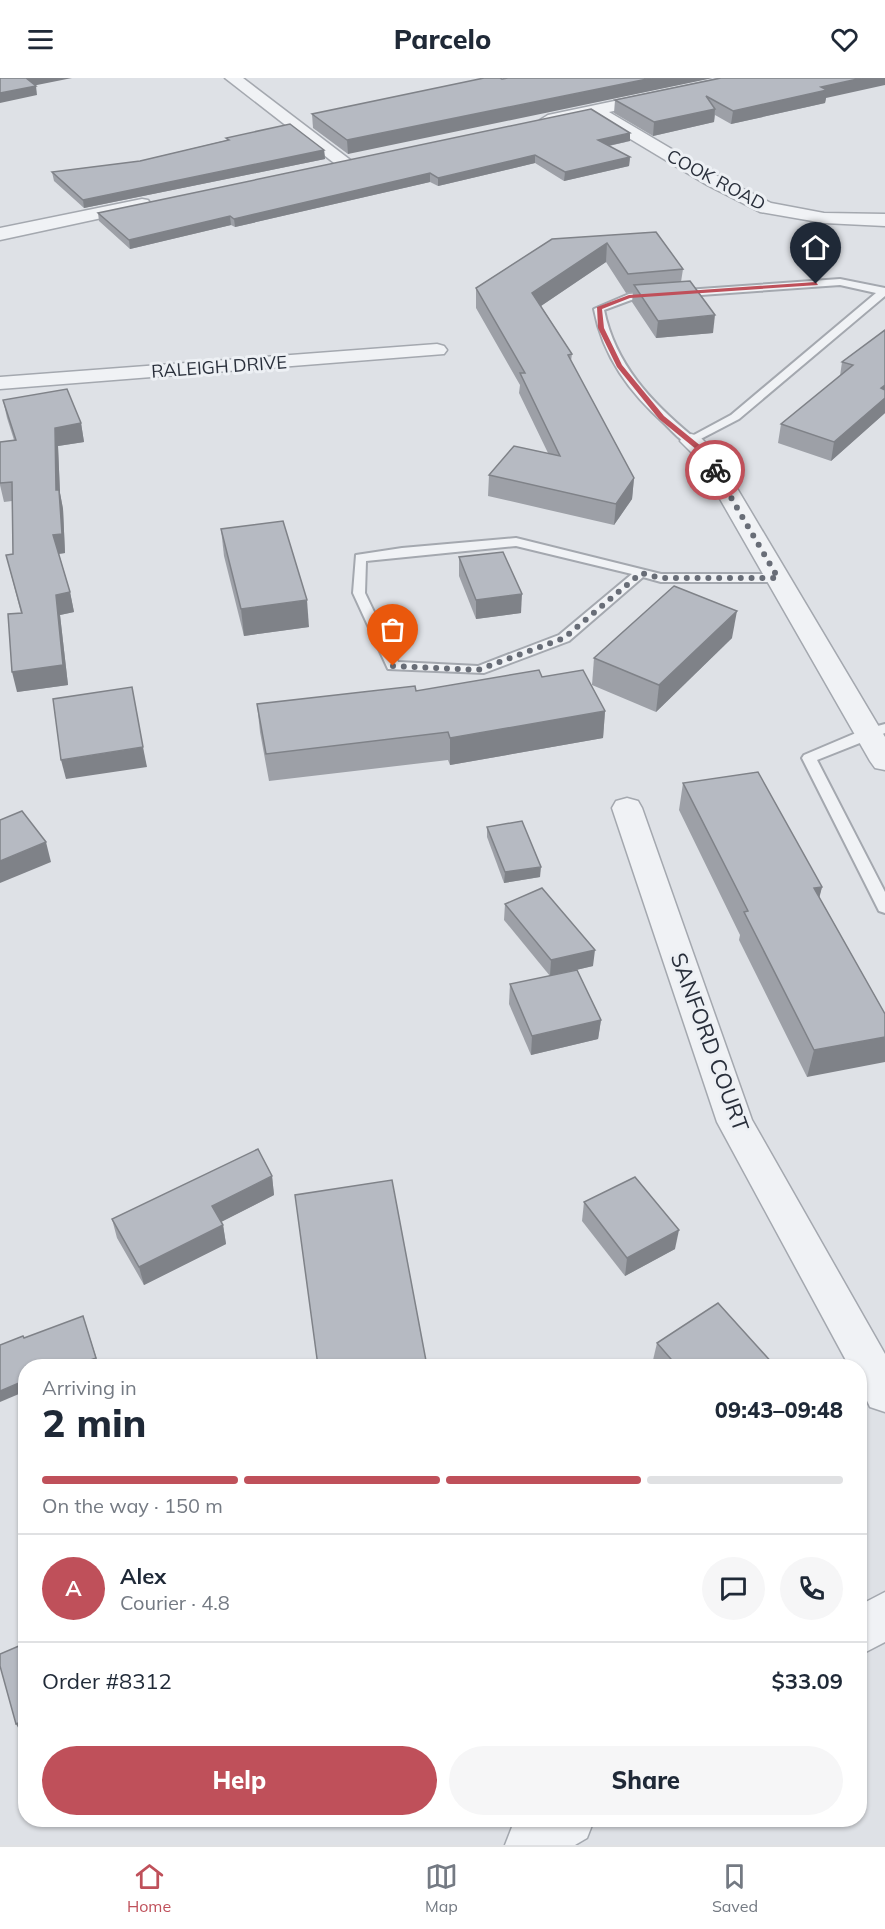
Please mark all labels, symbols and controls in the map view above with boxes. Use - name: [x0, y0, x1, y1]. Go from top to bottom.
- text: Parcelo: [394, 22, 491, 56]
- icon: menu: [24, 23, 57, 56]
- icon: heart: [828, 23, 861, 56]
- street label: COOK ROAD: [663, 144, 770, 215]
- pin: [790, 222, 841, 284]
- icon: home: [799, 231, 832, 264]
- street label: RALEIGH DRIVE: [150, 350, 288, 383]
- courier: [685, 440, 745, 500]
- icon: bike: [699, 454, 732, 487]
- pin: [367, 604, 418, 666]
- icon: bag: [376, 613, 409, 646]
- street label: SANFORD COURT: [665, 949, 755, 1135]
- text: Arriving in: [42, 1375, 137, 1400]
- text: 09:43–09:48: [715, 1396, 843, 1424]
- text: 2 min: [42, 1398, 147, 1447]
- text: On the way · 150 m: [42, 1493, 223, 1518]
- button: chat: [702, 1557, 765, 1620]
- button: phone: [780, 1557, 843, 1620]
- text: Alex: [120, 1562, 166, 1590]
- text: A: [65, 1574, 82, 1602]
- text: Courier · 4.8: [120, 1590, 230, 1615]
- text: Order #8312: [42, 1667, 172, 1695]
- text: $33.09: [772, 1667, 843, 1695]
- button: Help: [42, 1746, 437, 1815]
- button: Share: [449, 1746, 843, 1815]
- tab: Home: [127, 1860, 171, 1916]
- tab: Map: [425, 1860, 458, 1916]
- tab: Saved: [712, 1860, 758, 1916]

